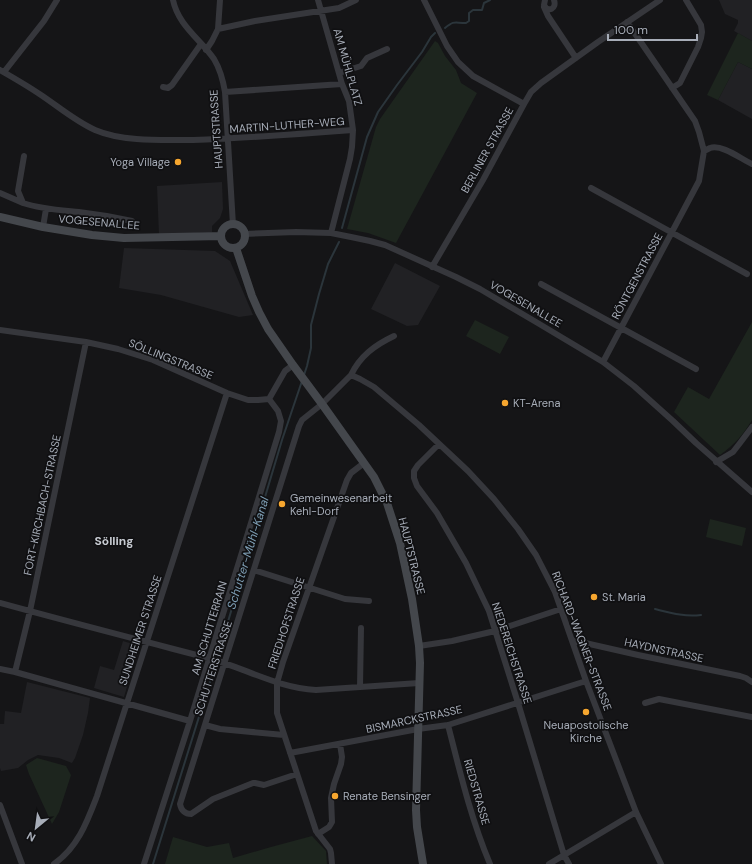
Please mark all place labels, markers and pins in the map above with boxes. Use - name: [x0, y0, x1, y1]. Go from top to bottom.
- place label: Yoga Village: [110, 155, 170, 169]
- marker: Yoga Village: [173, 157, 183, 167]
- place label: KT-Arena: [513, 396, 560, 410]
- marker: KT-Arena: [500, 398, 510, 408]
- place label: Gemeinwesenarbeit Kehl-Dorf: [290, 491, 392, 518]
- marker: Gemeinwesenarbeit Kehl-Dorf: [277, 499, 287, 509]
- place label: St. Maria: [602, 590, 646, 604]
- marker: St. Maria: [589, 592, 599, 602]
- marker: Neuapostolische Kirche: [581, 707, 591, 717]
- place label: Neuapostolische Kirche: [544, 718, 629, 745]
- place label: Renate Bensinger: [343, 789, 431, 803]
- marker: Renate Bensinger: [330, 791, 340, 801]

